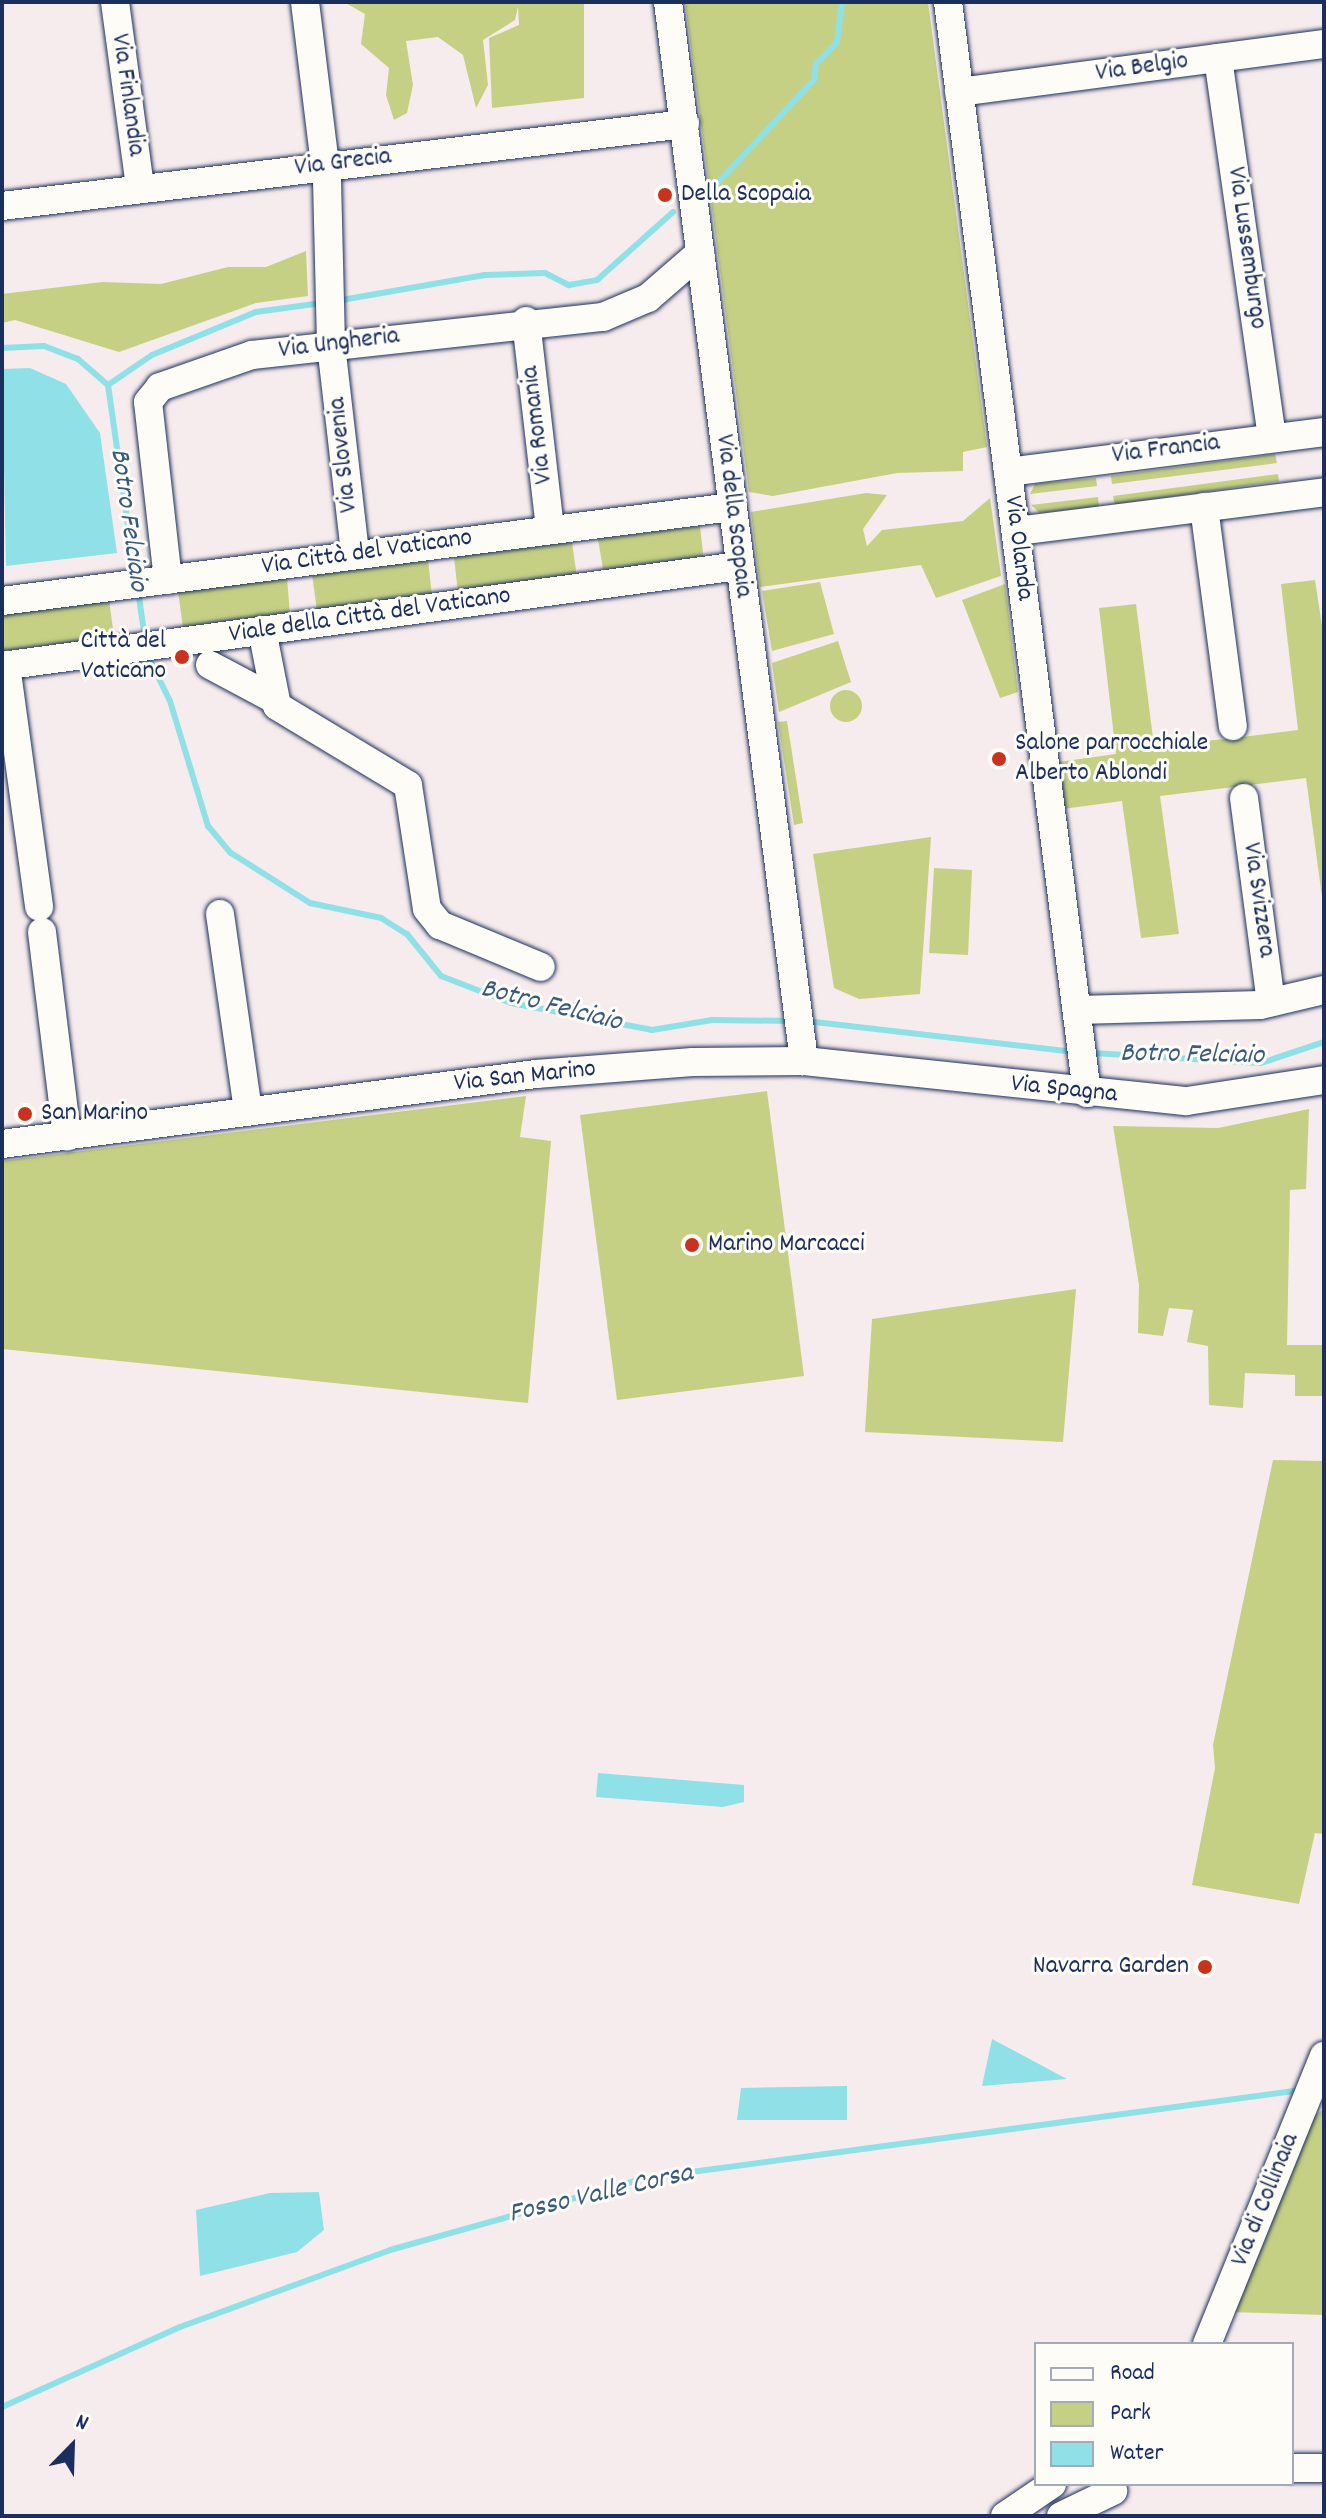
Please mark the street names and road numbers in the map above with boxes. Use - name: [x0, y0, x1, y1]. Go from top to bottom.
- street label: Via Finlandia: [103, 32, 151, 158]
- street label: Via Belgio: [1094, 46, 1190, 90]
- street label: Via Grecia: [293, 142, 393, 184]
- street label: Via Lussemburgo: [1219, 165, 1273, 331]
- street label: Via Ungheria: [277, 321, 401, 367]
- street label: Via Romania: [515, 364, 561, 486]
- street label: Via Slovenia: [322, 396, 366, 514]
- street label: Via Francia: [1110, 428, 1222, 472]
- street label: Via della Scopaia: [708, 433, 758, 599]
- street label: Via Olanda: [996, 494, 1040, 602]
- street label: Via Città del Vaticano: [260, 523, 474, 583]
- street label: Viale della Città del Vaticano: [227, 581, 513, 651]
- street label: Via Svizzera: [1235, 841, 1281, 959]
- street label: Via San Marino: [453, 1054, 597, 1100]
- street label: Via Spagna: [1009, 1069, 1119, 1111]
- street label: Via di Collinaia: [1225, 2129, 1307, 2271]

